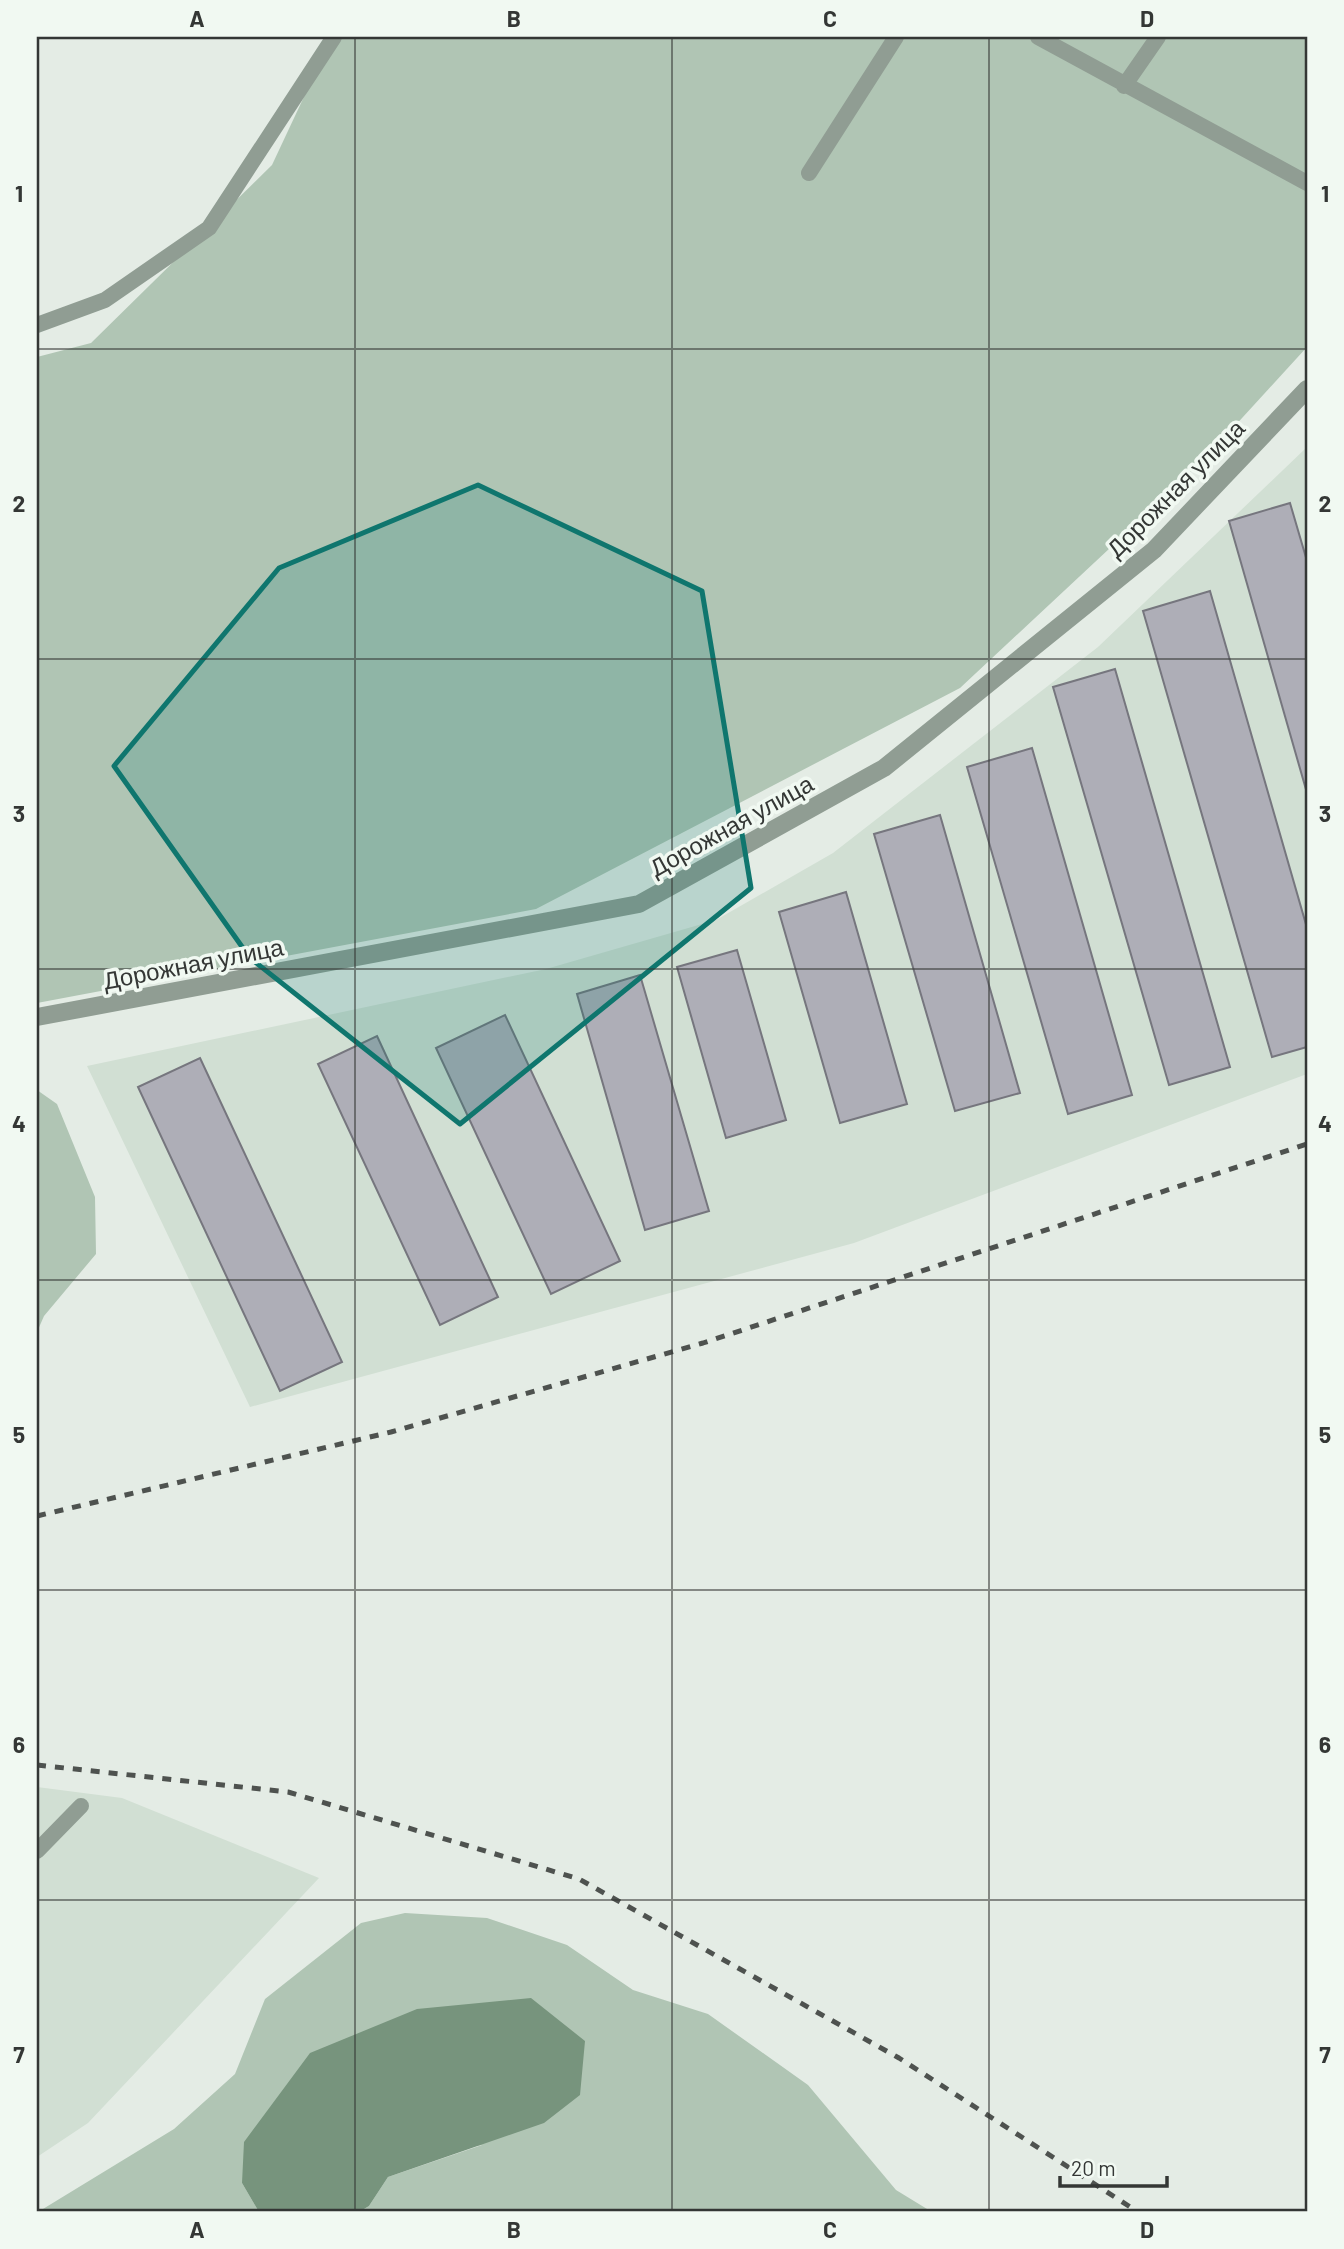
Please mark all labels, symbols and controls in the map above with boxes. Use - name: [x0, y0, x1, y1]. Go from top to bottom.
- text: A: [189, 4, 205, 32]
- text: B: [507, 4, 521, 32]
- text: C: [823, 4, 837, 32]
- text: D: [1140, 4, 1154, 32]
- text: 1: [15, 179, 23, 207]
- text: 1: [1321, 179, 1329, 207]
- street label: Дорожная улица: [1100, 413, 1250, 563]
- text: 2: [13, 489, 25, 517]
- text: 2: [1319, 489, 1331, 517]
- street label: Дорожная улица: [644, 768, 819, 882]
- text: 3: [13, 799, 25, 827]
- text: 3: [1319, 799, 1331, 827]
- street label: Дорожная улица: [101, 931, 286, 995]
- text: 4: [12, 1109, 26, 1137]
- text: 4: [1318, 1109, 1332, 1137]
- text: 5: [13, 1420, 25, 1448]
- text: 5: [1319, 1420, 1331, 1448]
- text: 6: [13, 1730, 25, 1758]
- text: 6: [1319, 1730, 1331, 1758]
- text: 7: [13, 2040, 25, 2068]
- text: 7: [1319, 2040, 1331, 2068]
- scale bar: [1060, 2144, 1167, 2188]
- text: 20 m: [1071, 2155, 1116, 2180]
- text: A: [189, 2215, 205, 2243]
- text: B: [507, 2215, 521, 2243]
- text: C: [823, 2215, 837, 2243]
- text: D: [1140, 2215, 1154, 2243]

